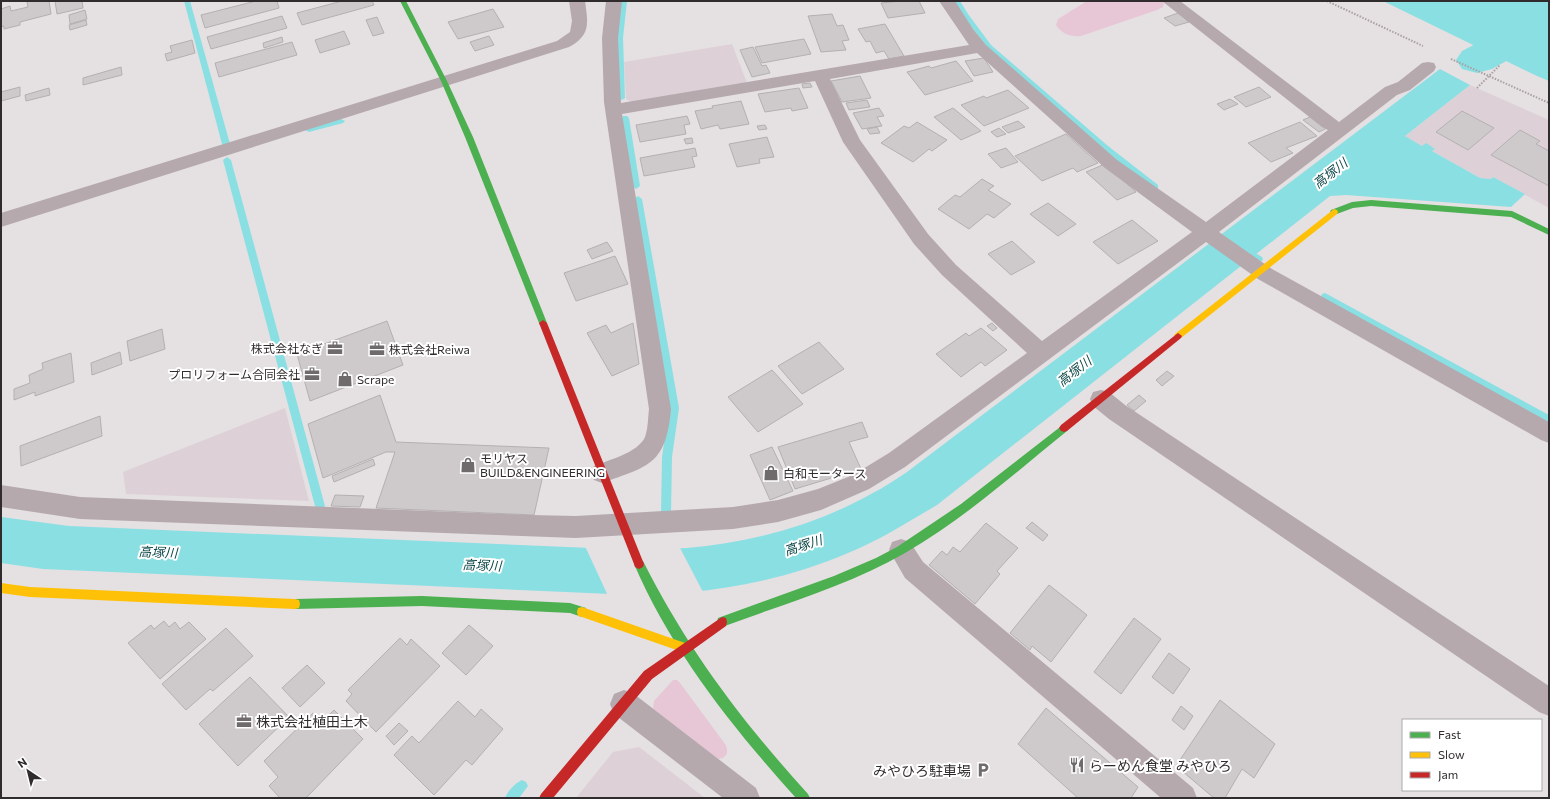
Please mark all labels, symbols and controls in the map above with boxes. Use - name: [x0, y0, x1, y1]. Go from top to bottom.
- water label: 高塚川: [1310, 153, 1352, 191]
- office icon: 株式会社なぎ: [326, 339, 344, 357]
- office icon: 株式会社Reiwa: [368, 340, 386, 358]
- place label: 株式会社なぎ: [251, 341, 323, 355]
- place label: 株式会社Reiwa: [389, 342, 470, 356]
- water label: 高塚川: [1054, 351, 1096, 389]
- office icon: プロリフォーム合同会社: [303, 365, 321, 383]
- place label: プロリフォーム合同会社: [168, 367, 300, 381]
- shop icon: Scrape: [336, 370, 354, 388]
- place label: Scrape: [357, 372, 394, 386]
- place label: モリヤス BUILD&ENGINEERING: [480, 451, 605, 479]
- shop icon: モリヤス BUILD&ENGINEERING: [459, 456, 477, 474]
- shop icon: 白和モータース: [762, 464, 780, 482]
- place label: 白和モータース: [783, 466, 866, 480]
- water label: 高塚川: [782, 531, 826, 559]
- water label: 高塚川: [138, 543, 180, 561]
- water label: 高塚川: [462, 556, 504, 574]
- office icon: 株式会社植田土木: [235, 712, 253, 730]
- place label: 株式会社植田土木: [256, 713, 368, 730]
- legend: [1402, 719, 1542, 791]
- text: Fast: [1438, 727, 1461, 741]
- text: Slow: [1438, 747, 1465, 761]
- north arrow: [8, 751, 48, 791]
- text: N: [15, 755, 29, 770]
- restaurant icon: らーめん食堂 みやひろ: [1068, 756, 1086, 774]
- place label: らーめん食堂 みやひろ: [1089, 757, 1232, 774]
- parking icon: みやひろ駐車場: [974, 761, 992, 779]
- place label: みやひろ駐車場: [873, 762, 971, 779]
- text: Jam: [1438, 767, 1458, 782]

